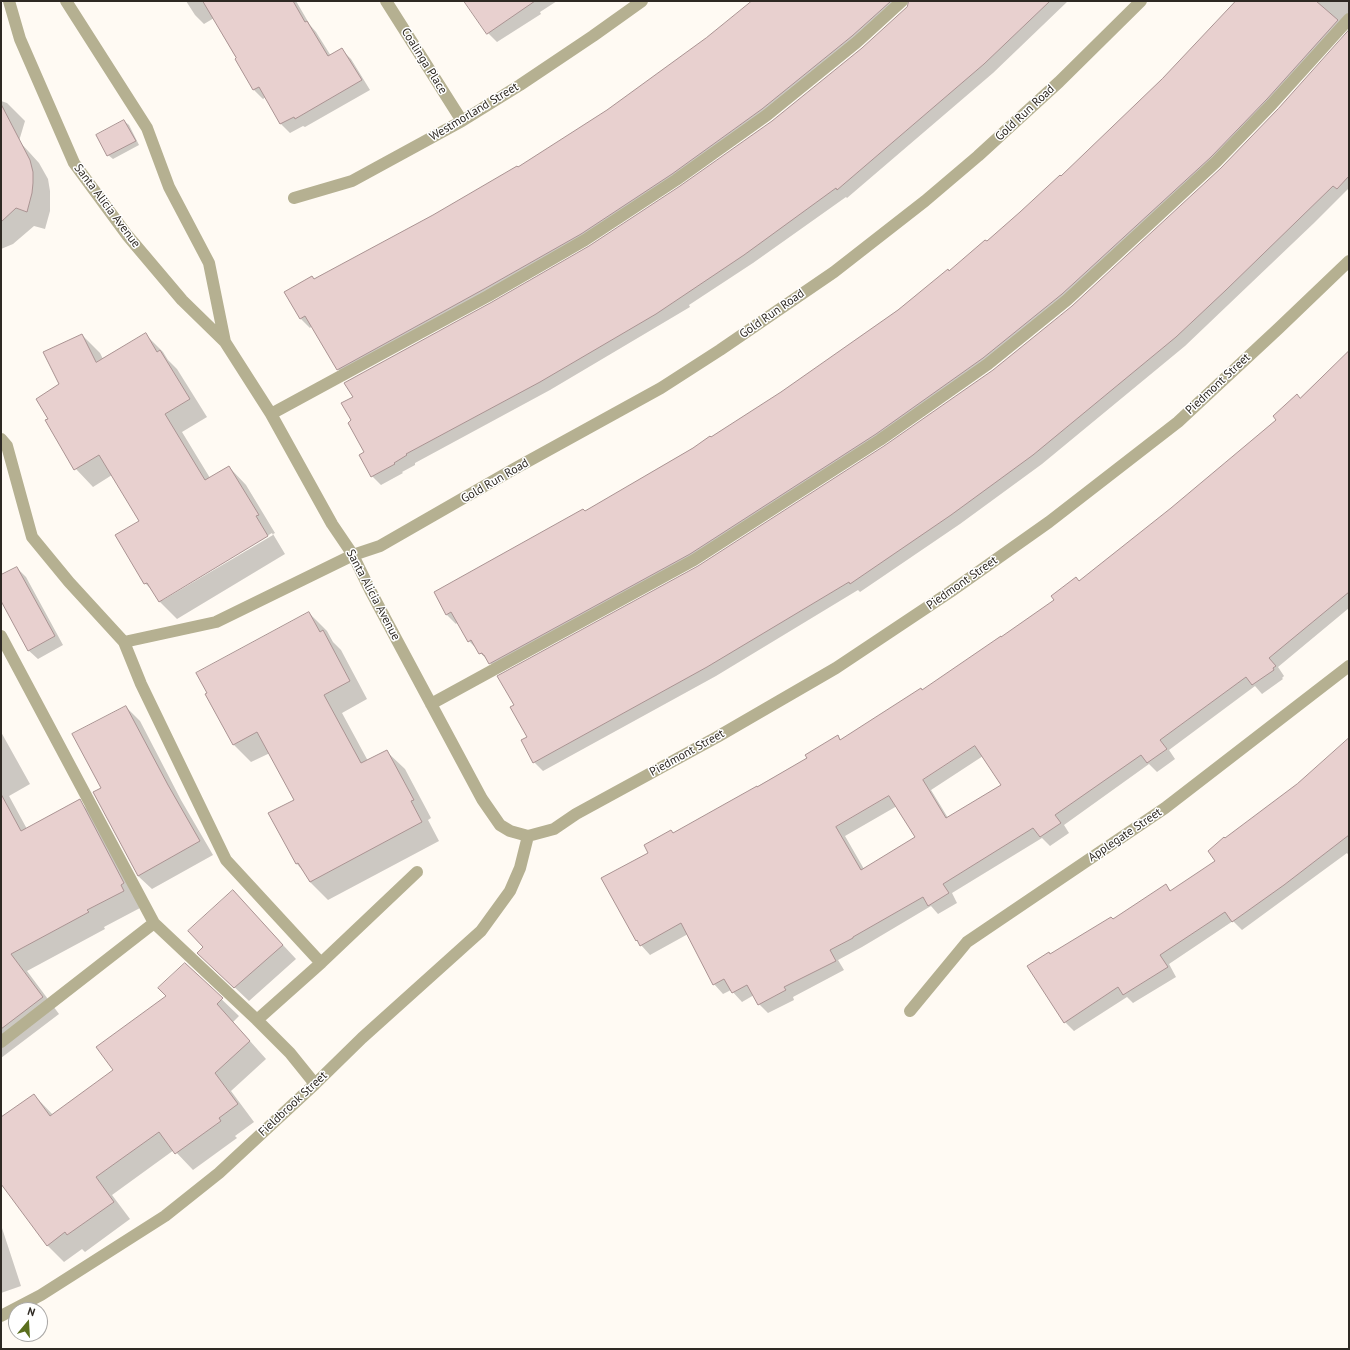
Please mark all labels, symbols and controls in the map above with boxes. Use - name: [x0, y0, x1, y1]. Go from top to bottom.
- street label: Coalinga Place: [398, 25, 450, 97]
- street label: Westmorland Street: [427, 80, 521, 144]
- street label: Gold Run Road: [992, 82, 1058, 144]
- street label: Santa Alicia Avenue: [71, 161, 143, 251]
- street label: Gold Run Road: [737, 286, 807, 342]
- street label: Piedmont Street: [1183, 350, 1253, 418]
- street label: Gold Run Road: [459, 456, 531, 506]
- street label: Santa Alicia Avenue: [343, 547, 403, 643]
- street label: Piedmont Street: [924, 553, 1000, 613]
- street label: Piedmont Street: [647, 727, 727, 779]
- street label: Applegate Street: [1085, 805, 1165, 865]
- street label: Fieldbrook Street: [256, 1069, 330, 1139]
- north arrow: [8, 1302, 48, 1342]
- text: N: [26, 1304, 37, 1319]

